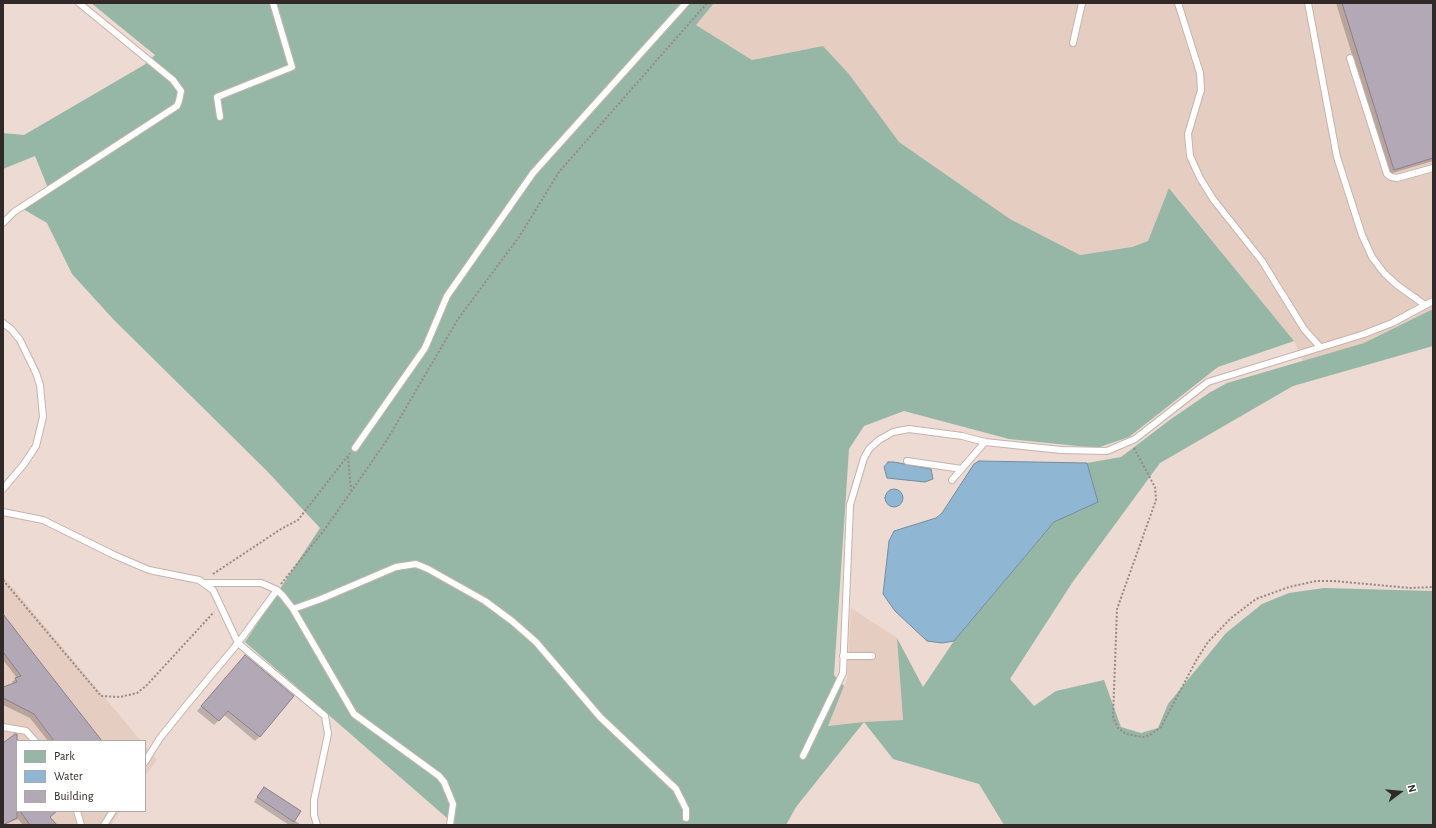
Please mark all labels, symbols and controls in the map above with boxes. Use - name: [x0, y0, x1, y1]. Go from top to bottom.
- legend: [16, 740, 146, 812]
- text: Park: [54, 750, 75, 762]
- text: Water: [54, 770, 83, 782]
- north arrow: [1380, 772, 1420, 812]
- text: N: [1406, 783, 1418, 794]
- text: Building: [54, 790, 94, 802]

